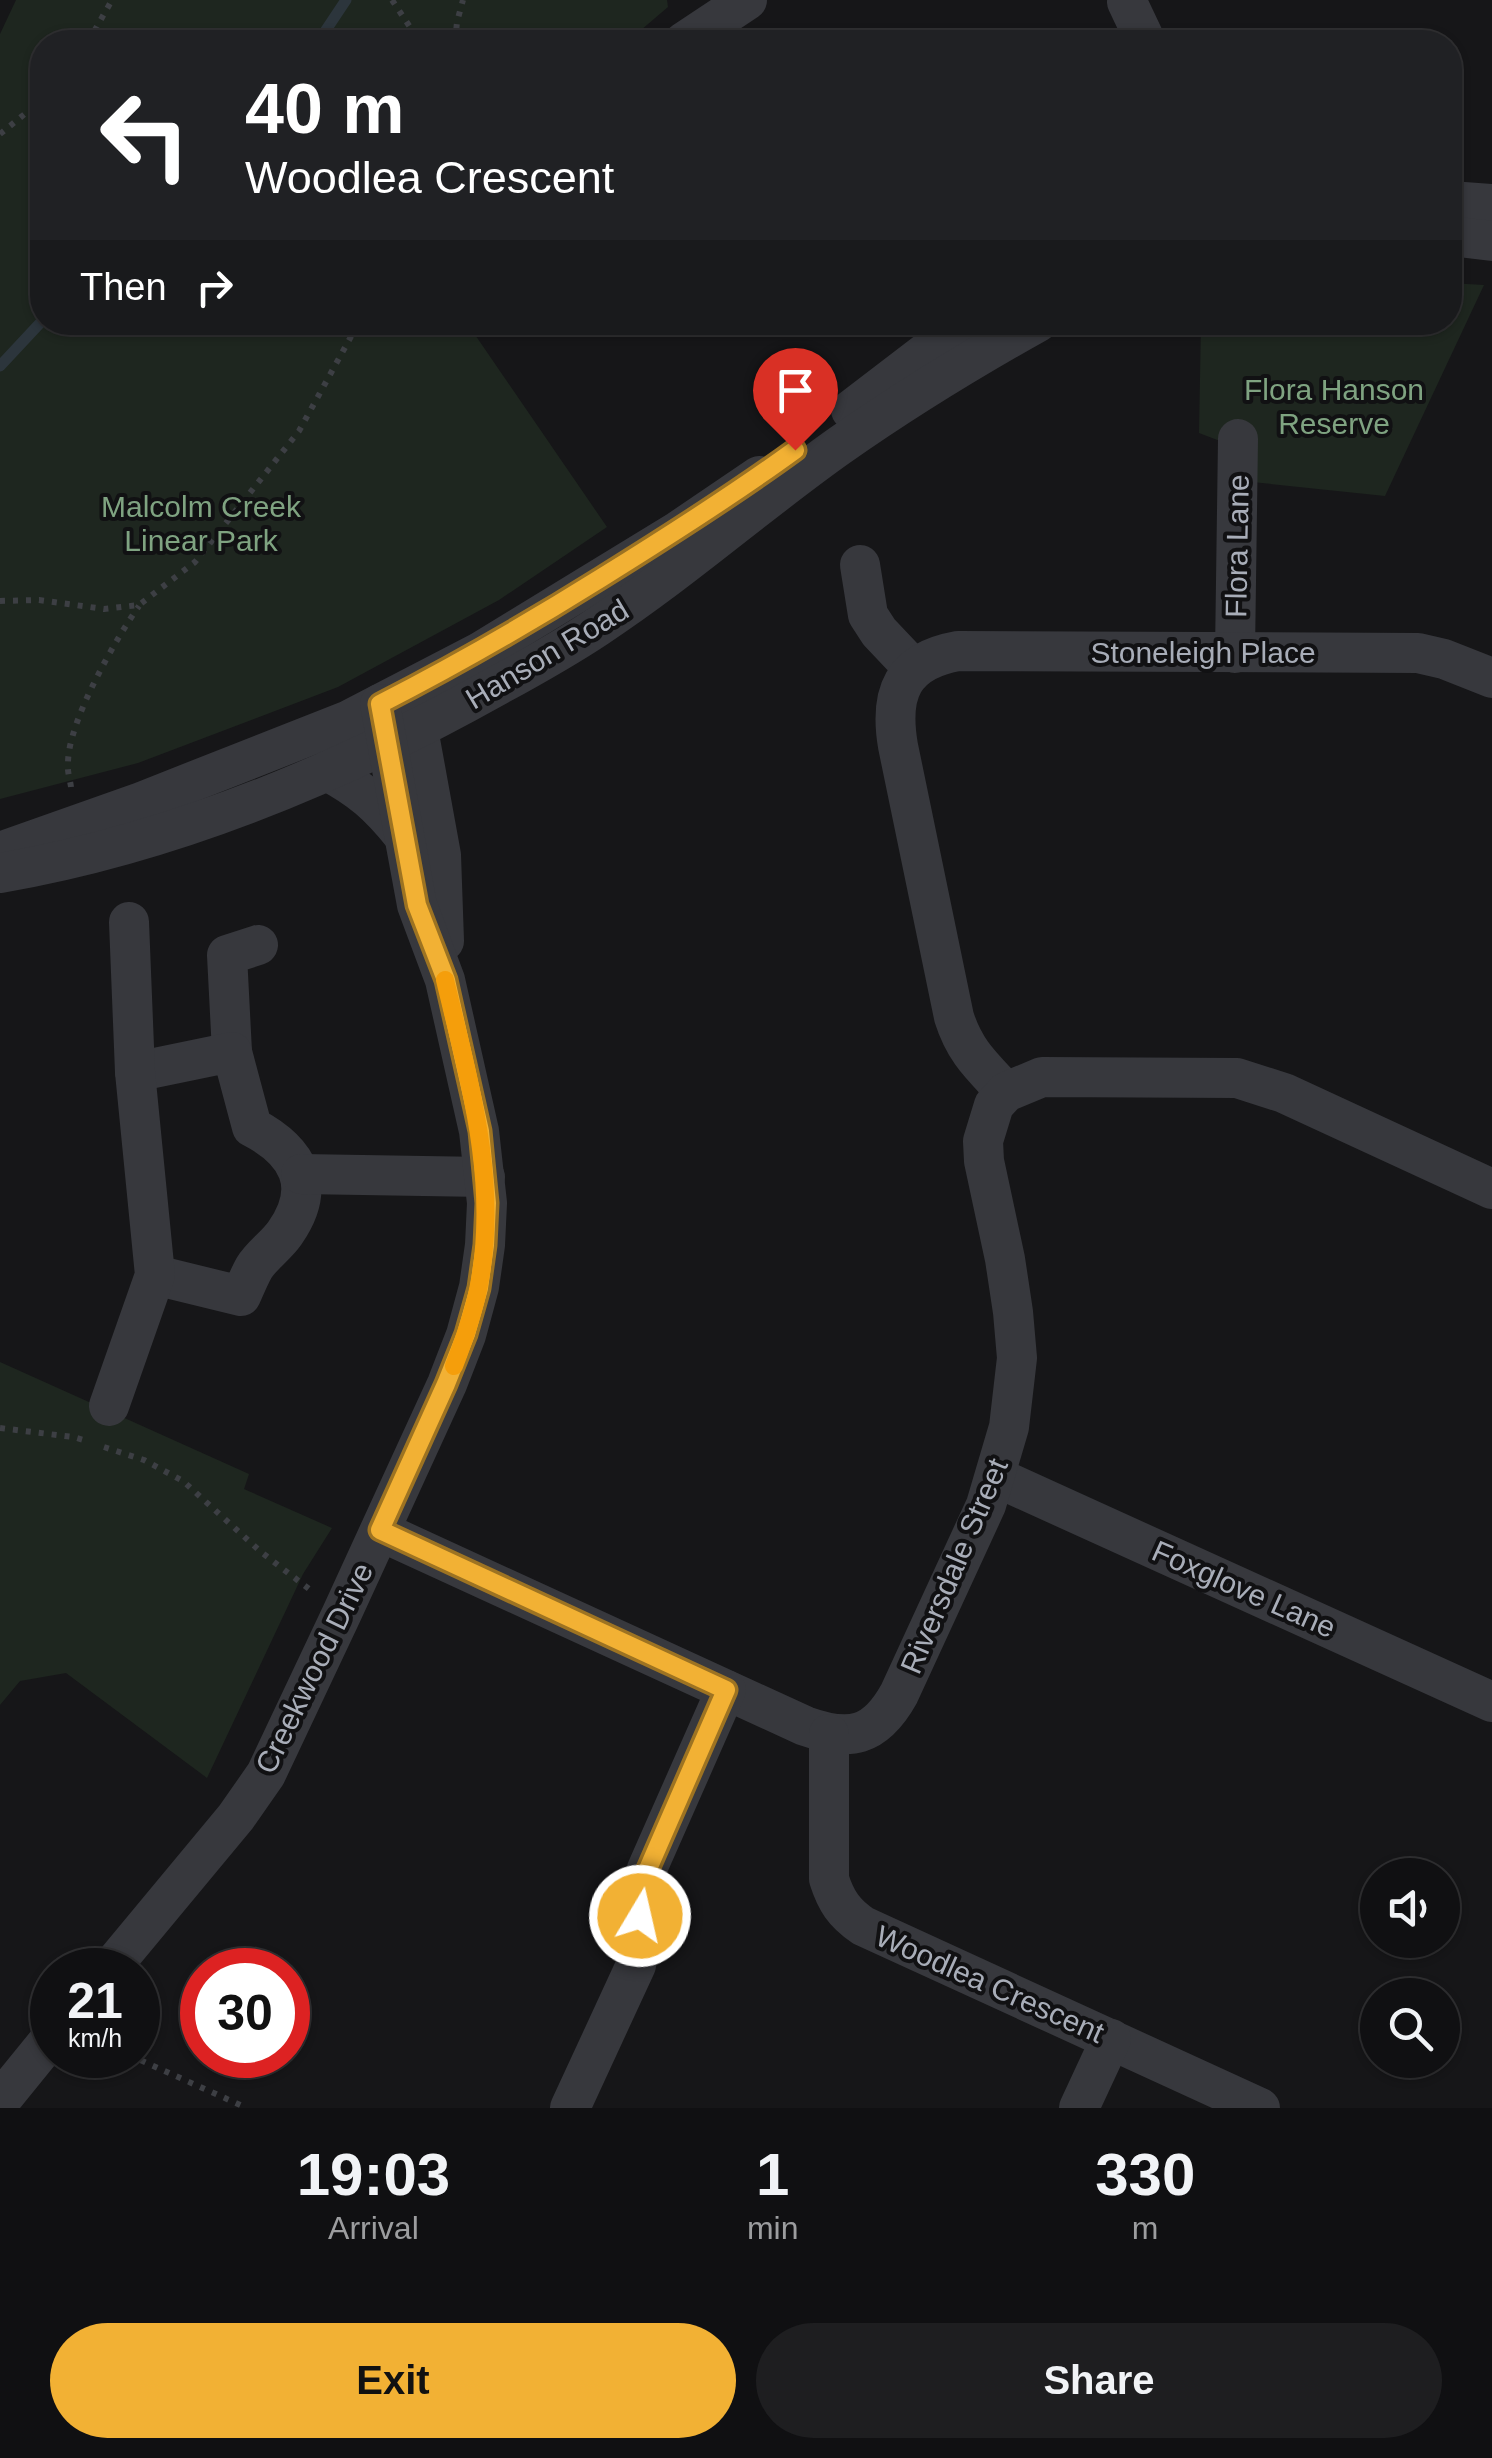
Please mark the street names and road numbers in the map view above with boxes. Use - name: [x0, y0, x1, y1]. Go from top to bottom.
- street label: Flora Lane: [1219, 474, 1255, 618]
- street label: Hanson Road: [460, 593, 634, 715]
- street label: Stoneleigh Place: [1090, 636, 1316, 669]
- street label: Riversdale Street: [894, 1453, 1014, 1678]
- street label: Foxglove Lane: [1147, 1534, 1341, 1644]
- street label: Creekwood Drive: [249, 1557, 379, 1779]
- street label: Woodlea Crescent: [871, 1919, 1110, 2049]

